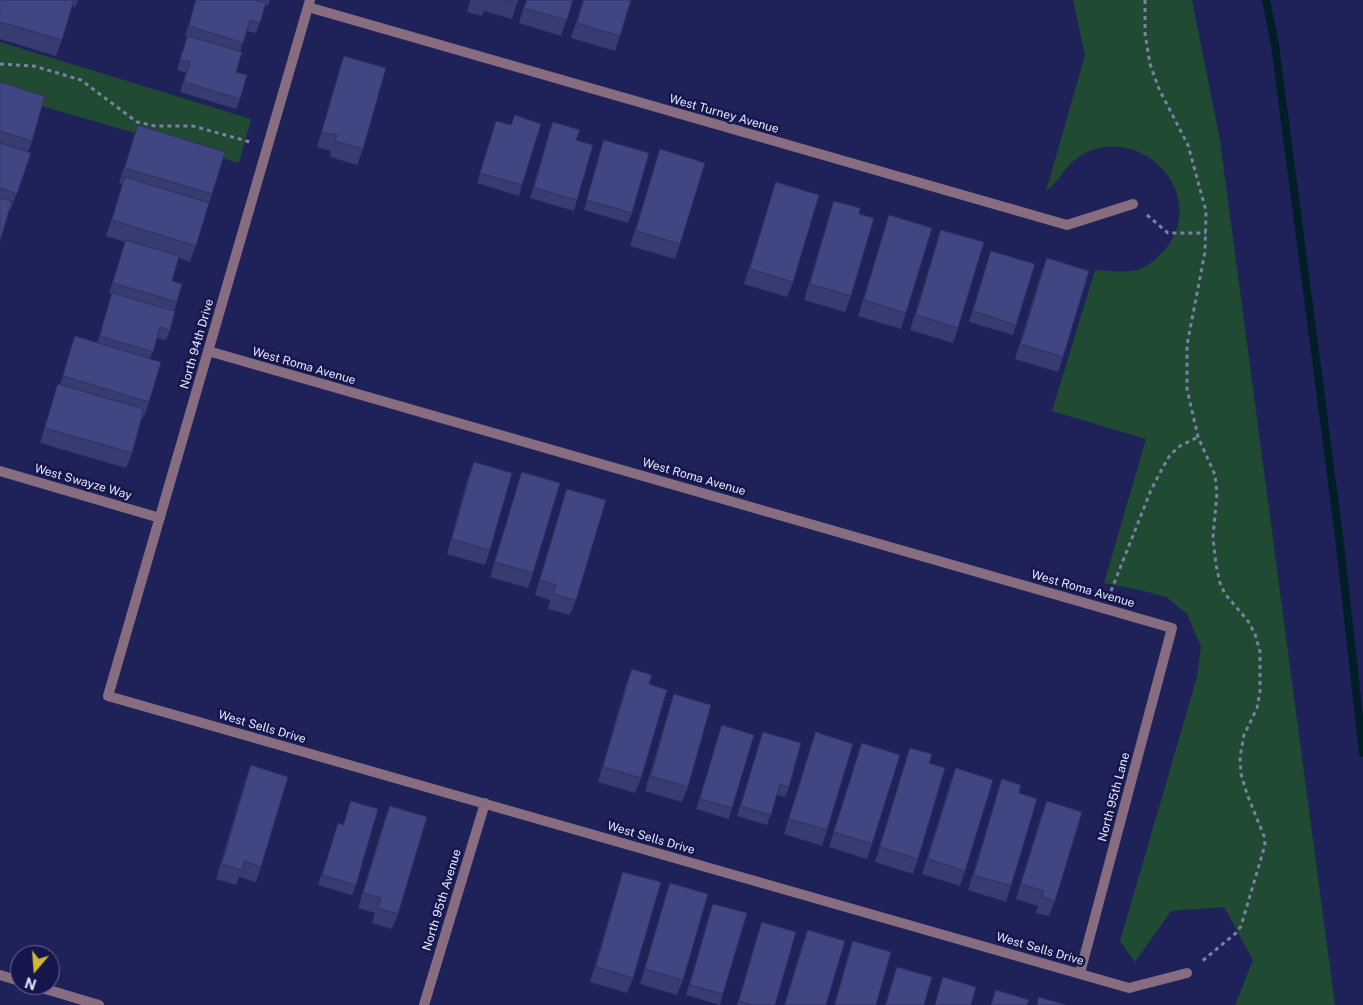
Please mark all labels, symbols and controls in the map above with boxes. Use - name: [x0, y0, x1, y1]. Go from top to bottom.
- street label: West Turney Avenue: [667, 91, 781, 137]
- street label: North 94th Drive: [177, 297, 217, 391]
- street label: West Roma Avenue: [251, 344, 357, 388]
- street label: West Roma Avenue: [641, 455, 747, 499]
- street label: West Swayze Way: [33, 461, 133, 503]
- street label: West Roma Avenue: [1030, 567, 1136, 611]
- street label: West Sells Drive: [216, 708, 308, 746]
- street label: North 95th Lane: [1095, 751, 1133, 843]
- street label: West Sells Drive: [605, 819, 697, 857]
- street label: North 95th Avenue: [420, 847, 464, 953]
- street label: West Sells Drive: [994, 930, 1086, 968]
- north arrow: [10, 945, 60, 995]
- text: N: [23, 974, 38, 993]

